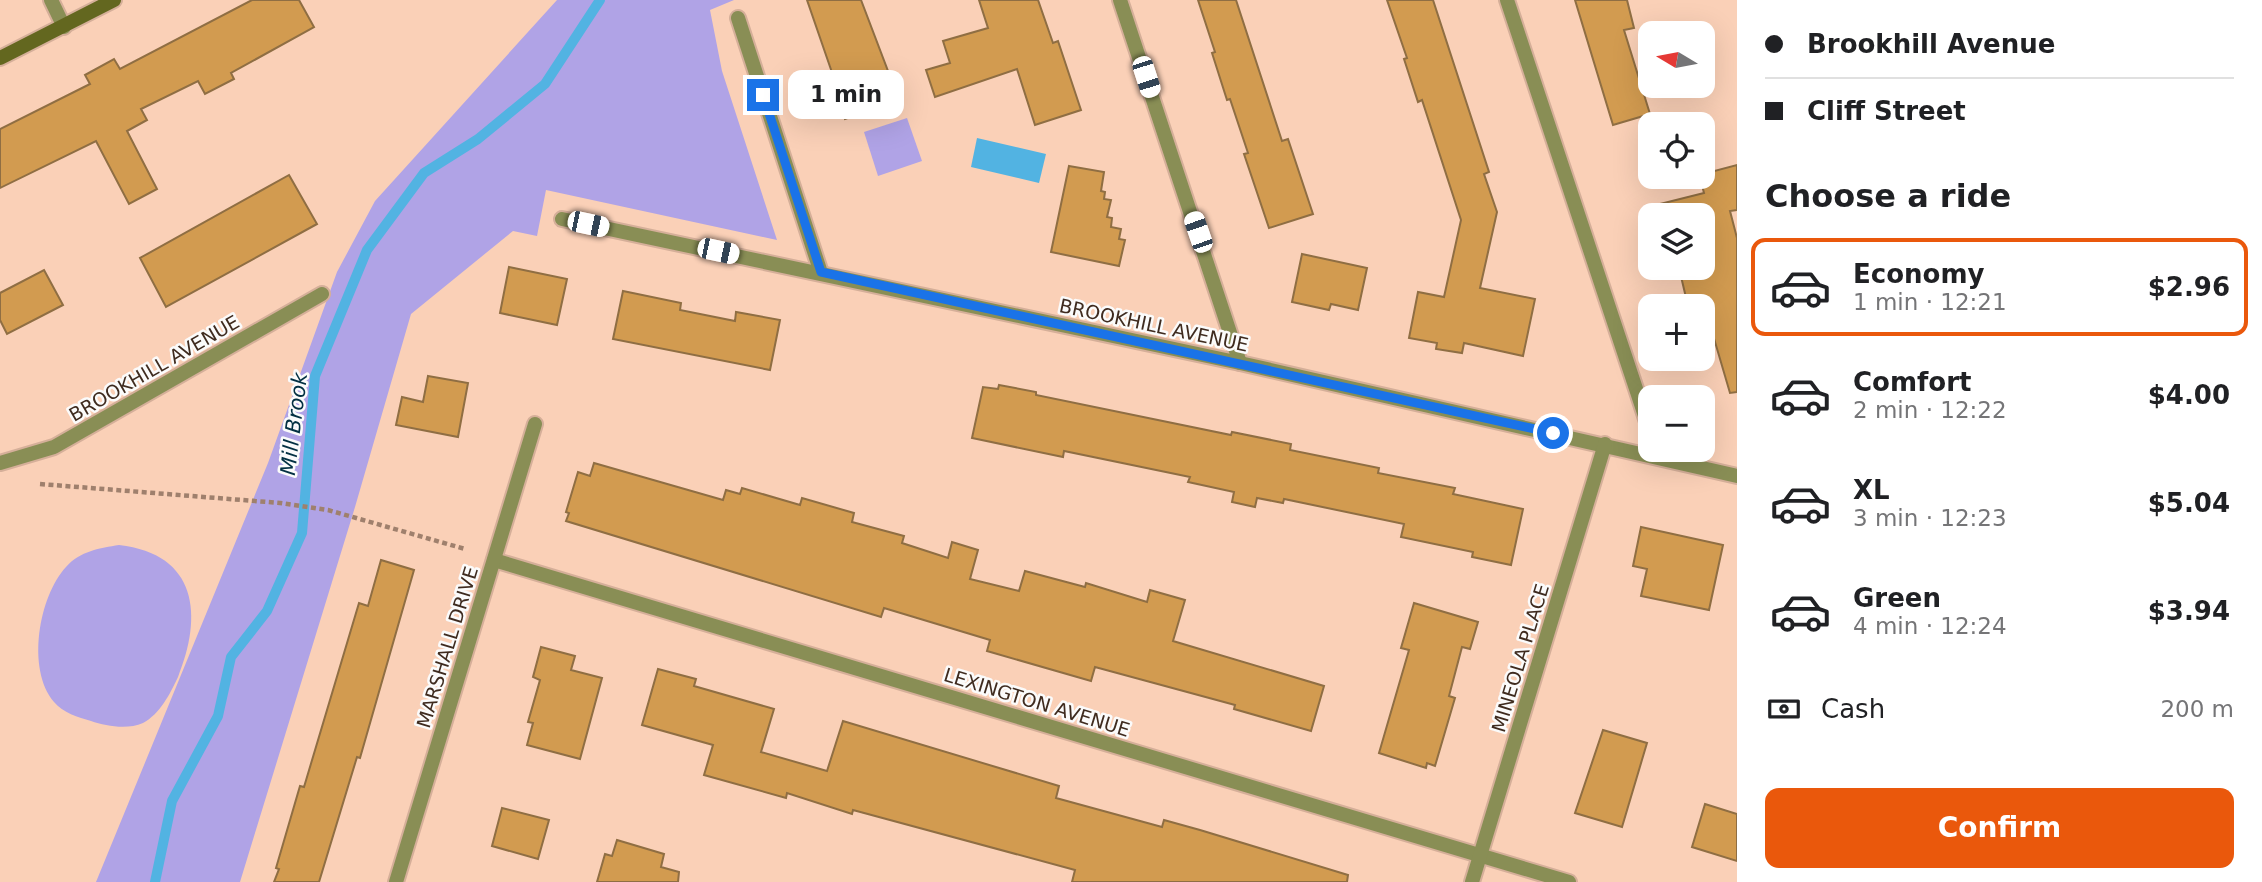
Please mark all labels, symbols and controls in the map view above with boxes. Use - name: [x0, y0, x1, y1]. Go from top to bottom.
- north arrow: [1638, 21, 1715, 98]
- map controls: [1638, 21, 1715, 462]
- text: Brookhill Avenue: [1807, 29, 2055, 59]
- car: [1130, 54, 1163, 100]
- callout: 1 min: [788, 70, 903, 119]
- route end: [747, 79, 779, 111]
- text: 1 min: [810, 81, 882, 107]
- text: Cliff Street: [1807, 96, 1966, 126]
- button: locate: [1638, 112, 1715, 189]
- text: Choose a ride: [1765, 177, 2011, 215]
- button: layers: [1638, 203, 1715, 280]
- car: [566, 209, 611, 239]
- car: [1182, 209, 1215, 255]
- car: [696, 236, 741, 266]
- icon: car: [1769, 256, 1832, 319]
- text: Economy: [1853, 259, 1984, 289]
- text: $2.96: [2148, 272, 2230, 302]
- text: 1 min · 12:21: [1853, 289, 2007, 315]
- street label: BROOKHILL AVENUE: [1058, 294, 1250, 356]
- button: +: [1638, 294, 1715, 371]
- street label: BROOKHILL AVENUE: [65, 310, 243, 426]
- icon: car: [1769, 364, 1832, 427]
- text: Comfort: [1853, 367, 1971, 397]
- water label: Mill Brook: [276, 370, 312, 477]
- text: $4.00: [2148, 380, 2230, 410]
- button: −: [1638, 385, 1715, 462]
- text: 2 min · 12:22: [1853, 397, 2007, 423]
- route start: [1537, 417, 1569, 449]
- icon: car: [1769, 472, 1832, 535]
- text: XL: [1853, 475, 1890, 505]
- text: $5.04: [2148, 488, 2230, 518]
- text: 3 min · 12:23: [1853, 505, 2007, 531]
- street label: MARSHALL DRIVE: [412, 564, 482, 730]
- icon: car: [1769, 580, 1832, 643]
- street label: MINEOLA PLACE: [1487, 581, 1553, 735]
- text: Green: [1853, 583, 1941, 613]
- text: $3.94: [2148, 596, 2230, 626]
- text: 4 min · 12:24: [1853, 613, 2007, 639]
- street label: LEXINGTON AVENUE: [941, 663, 1133, 741]
- icon: cash: [1765, 690, 1803, 728]
- text: Cash: [1821, 694, 1885, 724]
- text: 200 m: [2160, 696, 2234, 722]
- button: Confirm: [1765, 788, 2234, 868]

